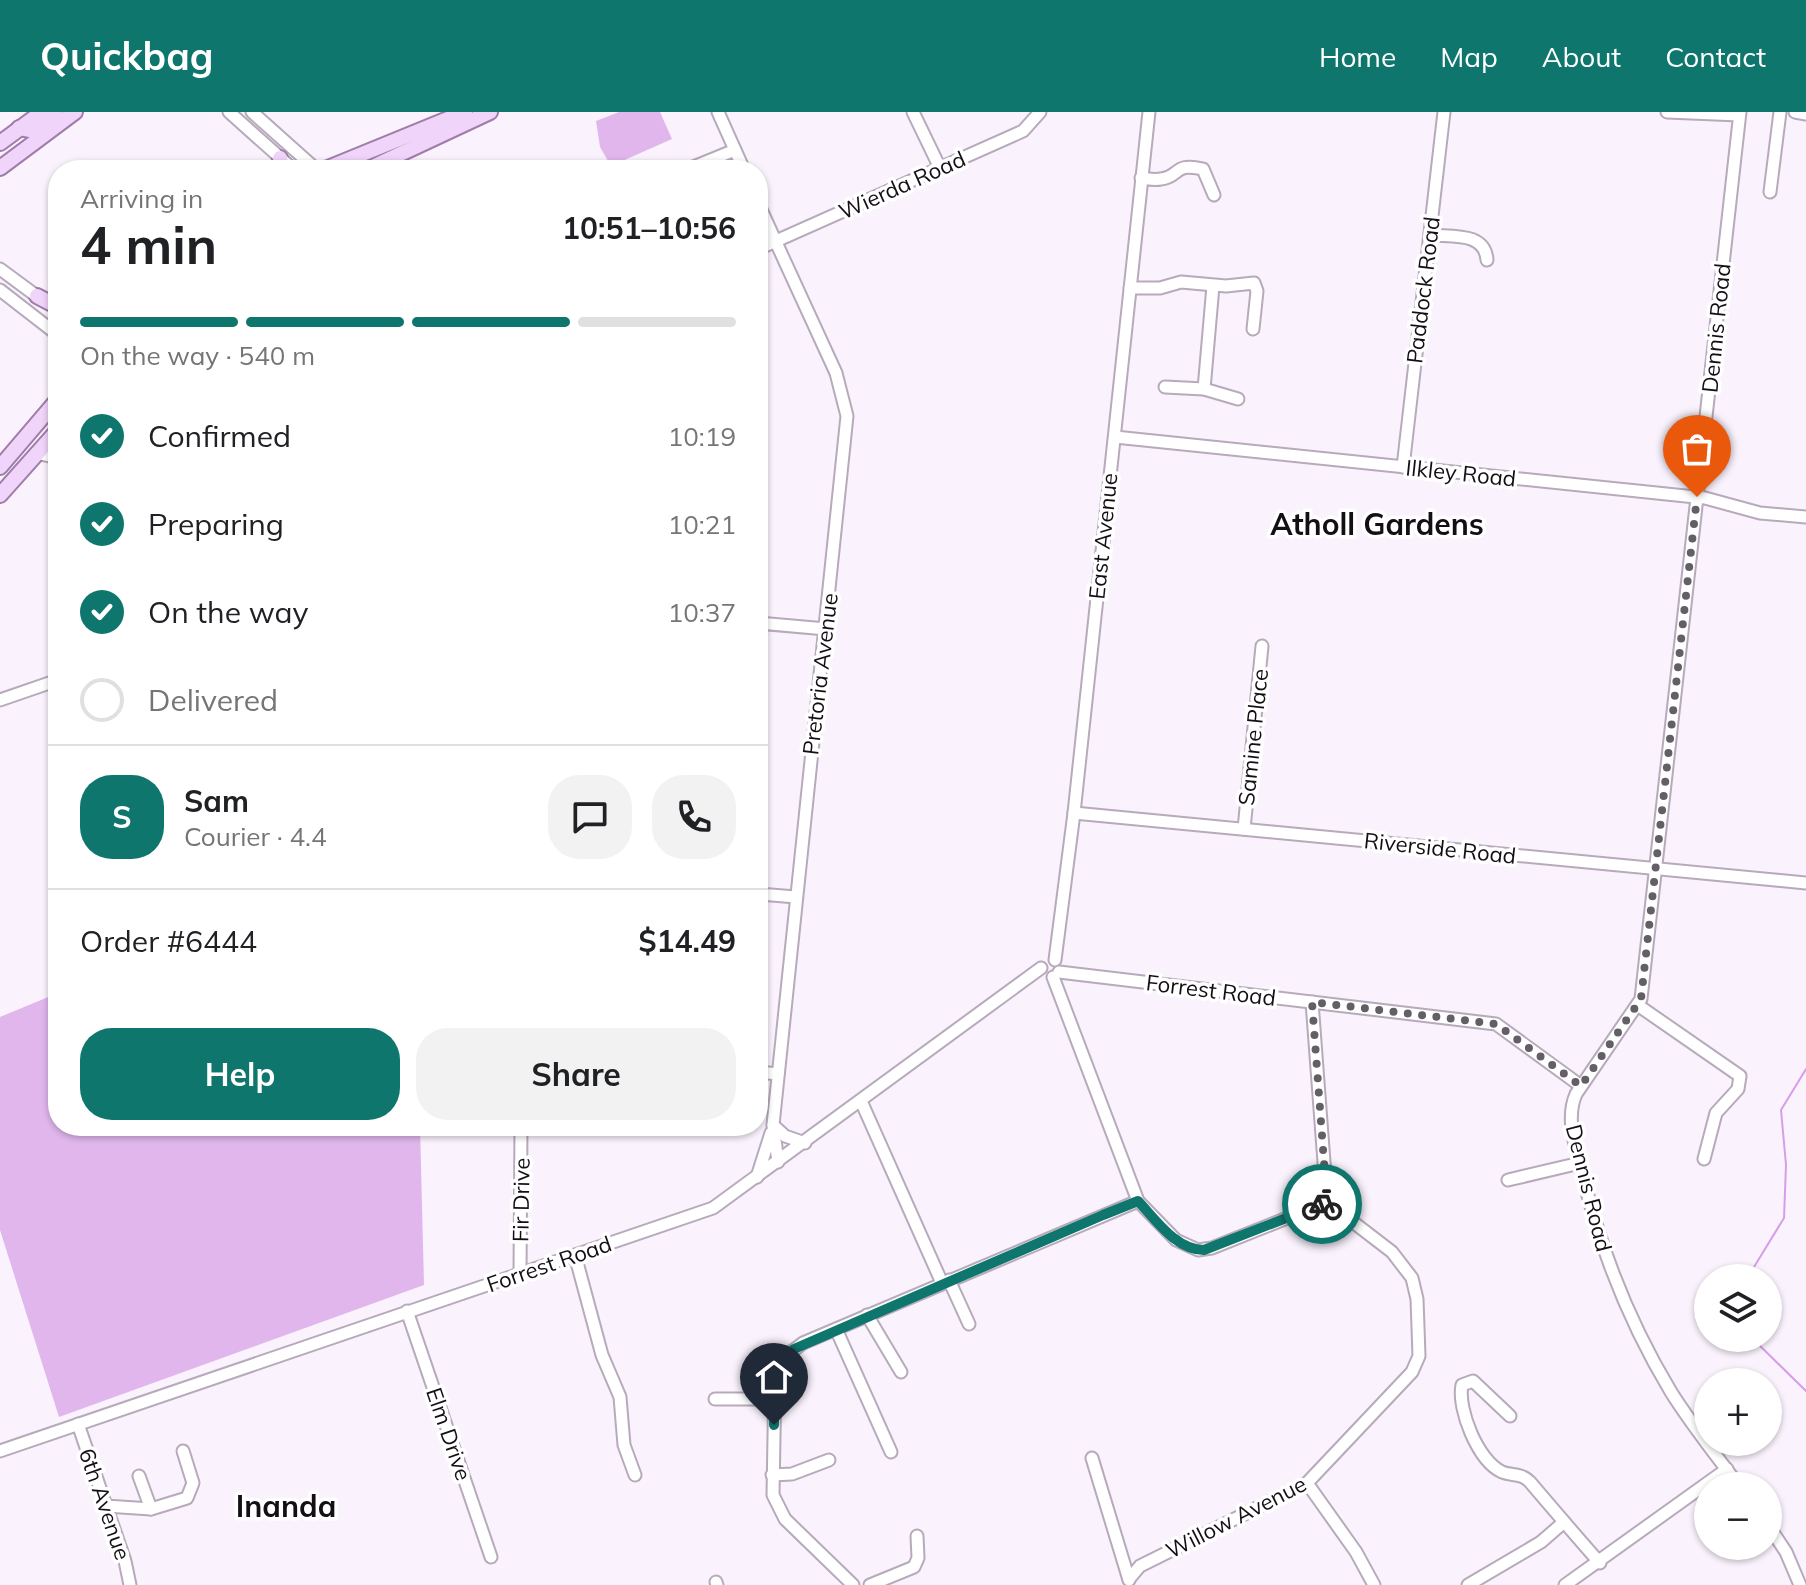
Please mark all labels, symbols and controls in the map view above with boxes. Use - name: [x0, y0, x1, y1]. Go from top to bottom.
- text: Quickbag: [40, 32, 213, 80]
- text: Home: [1319, 39, 1396, 74]
- text: Map: [1440, 39, 1498, 74]
- text: About: [1542, 39, 1621, 74]
- text: Contact: [1665, 39, 1766, 74]
- street label: Wierda Road: [834, 145, 970, 225]
- text: Arriving in: [80, 182, 203, 215]
- text: 10:51–10:56: [562, 209, 736, 247]
- text: 4 min: [80, 212, 217, 277]
- street label: Paddock Road: [1400, 215, 1446, 365]
- street label: Dennis Road: [1695, 262, 1737, 394]
- text: On the way · 540 m: [80, 339, 315, 372]
- icon: check: [80, 414, 124, 458]
- pin: [1663, 415, 1731, 497]
- text: Confirmed: [148, 417, 291, 455]
- text: 10:19: [668, 420, 736, 453]
- icon: bag: [1675, 427, 1719, 471]
- street label: Ilkley Road: [1404, 453, 1518, 493]
- street label: East Avenue: [1082, 471, 1124, 601]
- icon: check: [80, 502, 124, 546]
- text: Preparing: [148, 505, 284, 543]
- district label: Atholl Gardens: [1270, 505, 1484, 543]
- text: 10:21: [668, 508, 736, 541]
- icon: check: [80, 590, 124, 634]
- street label: Pretoria Avenue: [796, 591, 844, 757]
- text: On the way: [148, 593, 308, 631]
- text: 10:37: [668, 596, 736, 629]
- street label: Samine Place: [1232, 667, 1274, 807]
- text: Delivered: [148, 681, 278, 719]
- button: chat: [548, 775, 632, 859]
- button: phone: [652, 775, 736, 859]
- text: Sam: [184, 782, 249, 820]
- text: S: [112, 798, 132, 836]
- text: Courier · 4.4: [184, 820, 327, 853]
- street label: Riverside Road: [1363, 826, 1517, 870]
- text: Order #6444: [80, 922, 257, 960]
- text: $14.49: [639, 922, 736, 960]
- street label: Forrest Road: [1145, 968, 1277, 1012]
- button: Help: [80, 1028, 400, 1120]
- button: Share: [416, 1028, 736, 1120]
- street label: Dennis Road: [1560, 1122, 1618, 1254]
- street label: Fir Drive: [506, 1158, 536, 1242]
- courier: [1282, 1164, 1362, 1244]
- icon: bike: [1300, 1182, 1344, 1226]
- street label: Forrest Road: [483, 1230, 615, 1298]
- map controls: [1694, 1264, 1782, 1560]
- button: layers: [1694, 1264, 1782, 1352]
- pin: [740, 1343, 808, 1425]
- icon: home: [752, 1355, 796, 1399]
- button: +: [1694, 1368, 1782, 1456]
- street label: Elm Drive: [420, 1384, 478, 1484]
- street label: 6th Avenue: [73, 1445, 137, 1563]
- street label: Willow Avenue: [1161, 1470, 1311, 1564]
- button: −: [1694, 1472, 1782, 1560]
- district label: Inanda: [236, 1487, 336, 1525]

